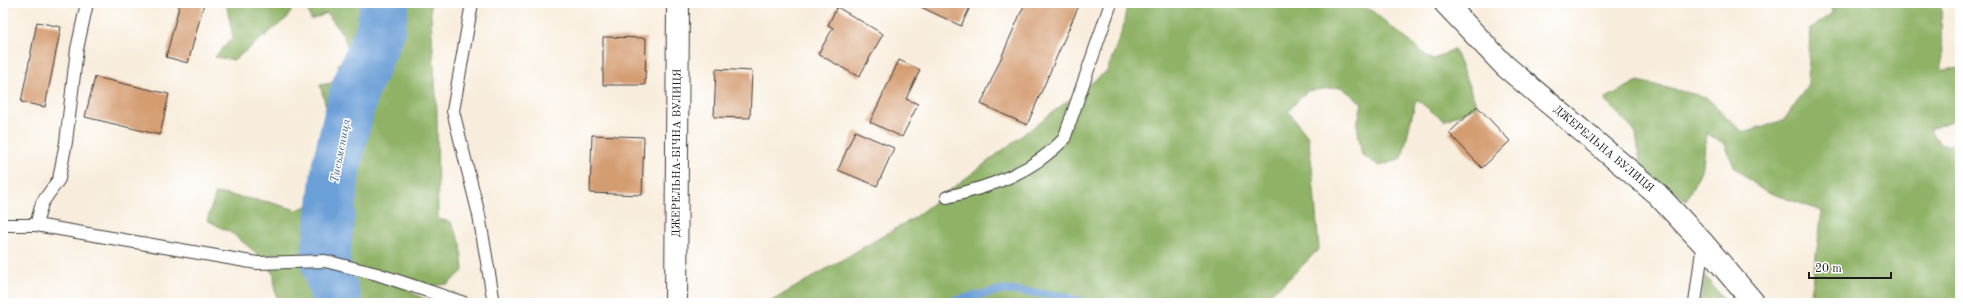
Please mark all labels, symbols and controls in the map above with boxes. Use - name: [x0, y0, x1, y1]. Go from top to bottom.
- street label: ДЖЕРЕЛЬНА-БІЧНА ВУЛИЦЯ: [671, 69, 683, 237]
- street label: ДЖЕРЕЛЬНА ВУЛИЦЯ: [1551, 104, 1656, 194]
- water label: Тисьмениця: [329, 117, 353, 184]
- scale bar: [1809, 254, 1891, 280]
- text: 20 m: [1815, 263, 1842, 275]

